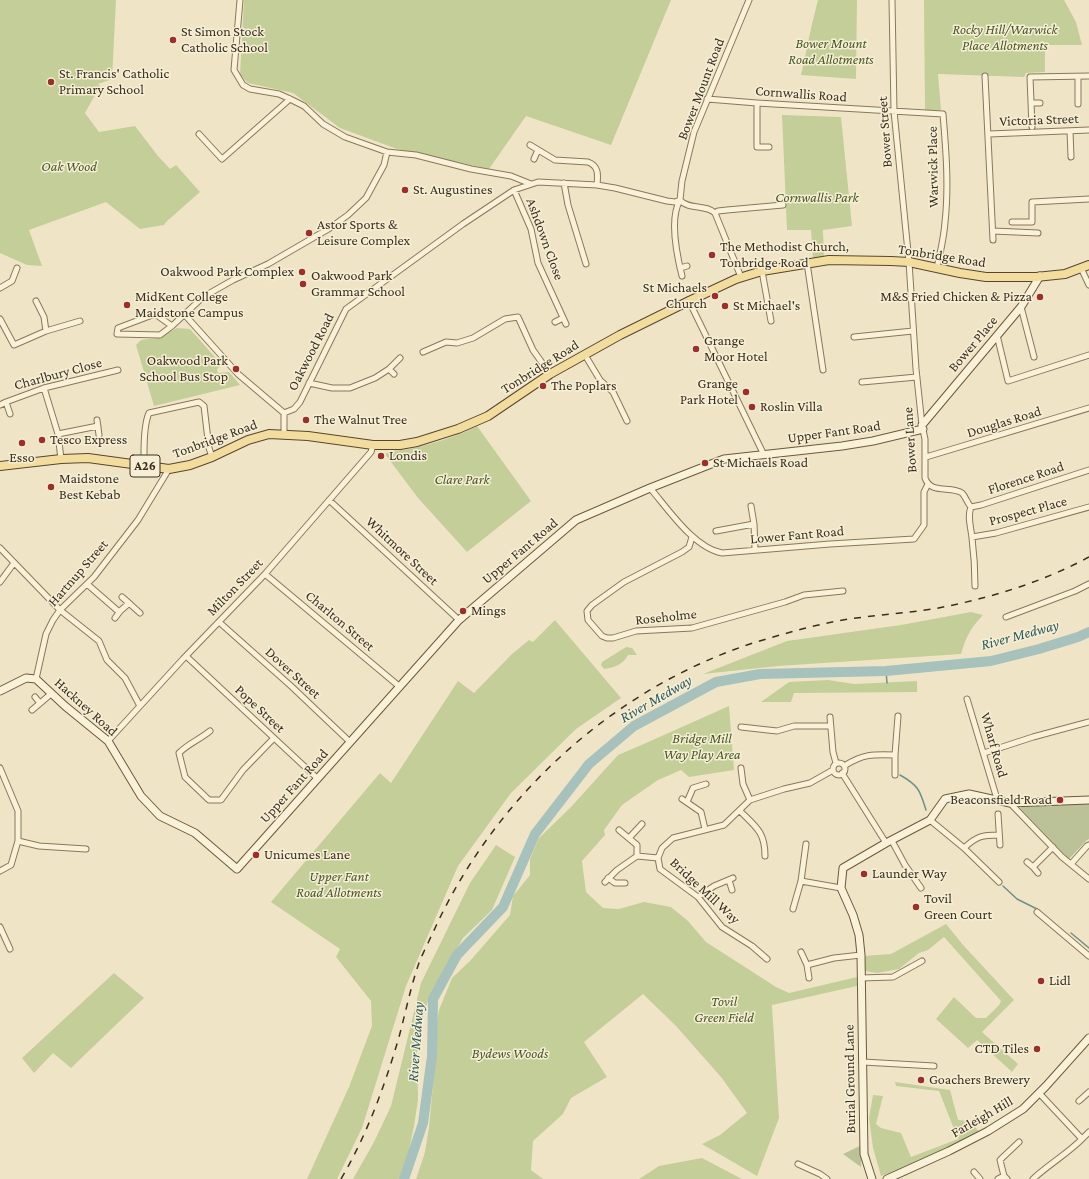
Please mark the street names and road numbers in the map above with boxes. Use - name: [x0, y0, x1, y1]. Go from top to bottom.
- street label: Bower Mount Road: [674, 36, 728, 142]
- street label: Cornwallis Road: [755, 82, 847, 106]
- street label: Bower Street: [874, 96, 896, 168]
- street label: Victoria Street: [999, 110, 1079, 130]
- street label: Warwick Place: [924, 126, 942, 208]
- street label: Ashdown Close: [522, 196, 568, 282]
- street label: Tonbridge Road: [897, 241, 987, 271]
- street label: Oakwood Road: [284, 310, 338, 394]
- street label: Bower Place: [945, 313, 1001, 375]
- street label: Tonbridge Road: [498, 336, 582, 398]
- street label: Charlbury Close: [12, 354, 104, 394]
- street label: Douglas Road: [965, 403, 1043, 441]
- street label: Bower Lane: [899, 407, 921, 473]
- street label: Tonbridge Road: [171, 416, 259, 462]
- street label: Upper Fant Road: [786, 417, 882, 447]
- road number: A26: [130, 455, 160, 477]
- street label: Florence Road: [986, 458, 1066, 498]
- street label: Prospect Place: [987, 493, 1069, 529]
- street label: Whitmore Street: [362, 513, 442, 589]
- street label: Upper Fant Road: [479, 514, 561, 588]
- street label: Lower Fant Road: [749, 523, 845, 547]
- street label: Hartnup Street: [44, 536, 112, 610]
- street label: Milton Street: [203, 555, 267, 619]
- street label: Charlton Street: [302, 587, 378, 655]
- street label: Roseholme: [634, 605, 698, 629]
- street label: Dover Street: [262, 644, 324, 702]
- street label: Hackney Road: [51, 674, 121, 740]
- street label: Pope Street: [231, 682, 289, 736]
- street label: Wharf Road: [977, 710, 1011, 780]
- street label: Upper Fant Road: [256, 746, 332, 826]
- street label: Bridge Mill Way: [667, 854, 743, 928]
- street label: Burial Ground Lane: [841, 1024, 859, 1134]
- street label: Farleigh Hill: [948, 1093, 1016, 1141]

